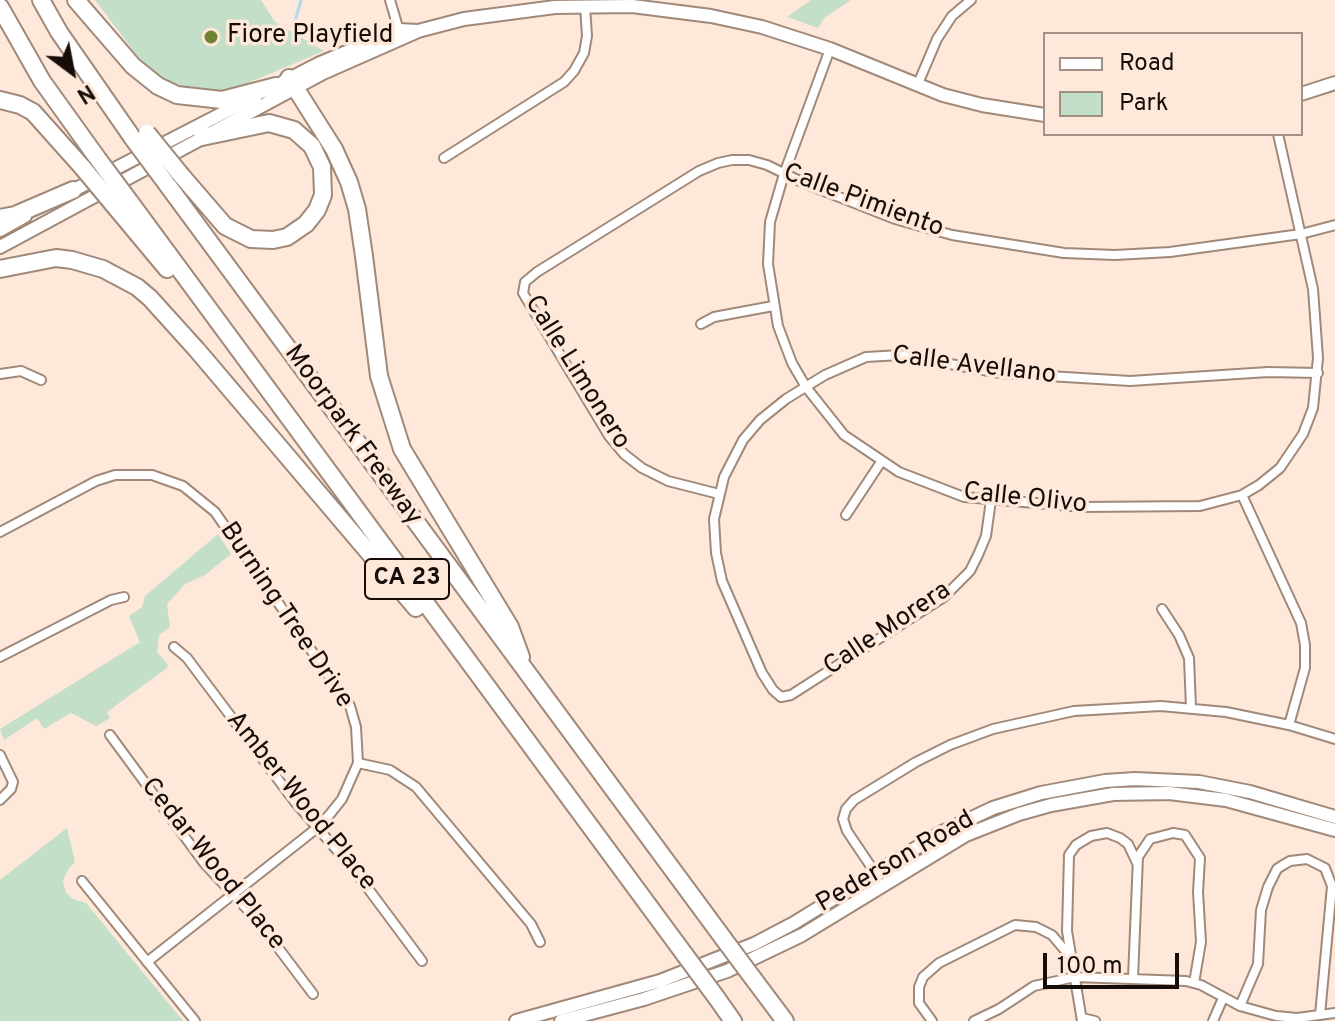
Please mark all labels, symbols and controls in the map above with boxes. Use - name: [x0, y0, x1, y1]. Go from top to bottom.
- place label: Fiore Playfield: [227, 21, 393, 53]
- marker: Fiore Playfield: [202, 28, 220, 46]
- north arrow: [32, 32, 112, 112]
- legend: [1043, 32, 1303, 136]
- text: Road: [1119, 49, 1175, 79]
- text: N: [71, 77, 99, 108]
- text: Park: [1119, 89, 1169, 119]
- street label: Calle Pimiento: [779, 159, 947, 245]
- street label: Calle Limonero: [516, 290, 636, 456]
- street label: Moorpark Freeway: [276, 340, 428, 532]
- street label: Calle Avellano: [890, 341, 1058, 393]
- street label: Calle Olivo: [962, 478, 1088, 522]
- street label: Burning Tree Drive: [211, 517, 359, 715]
- road number: CA 23: [365, 559, 449, 599]
- street label: Calle Morera: [819, 576, 957, 684]
- street label: Amber Wood Place: [218, 706, 382, 898]
- street label: Cedar Wood Place: [133, 773, 291, 957]
- street label: Pederson Road: [812, 805, 980, 921]
- scale bar: [1047, 937, 1183, 987]
- text: 100 m: [1057, 952, 1123, 982]

